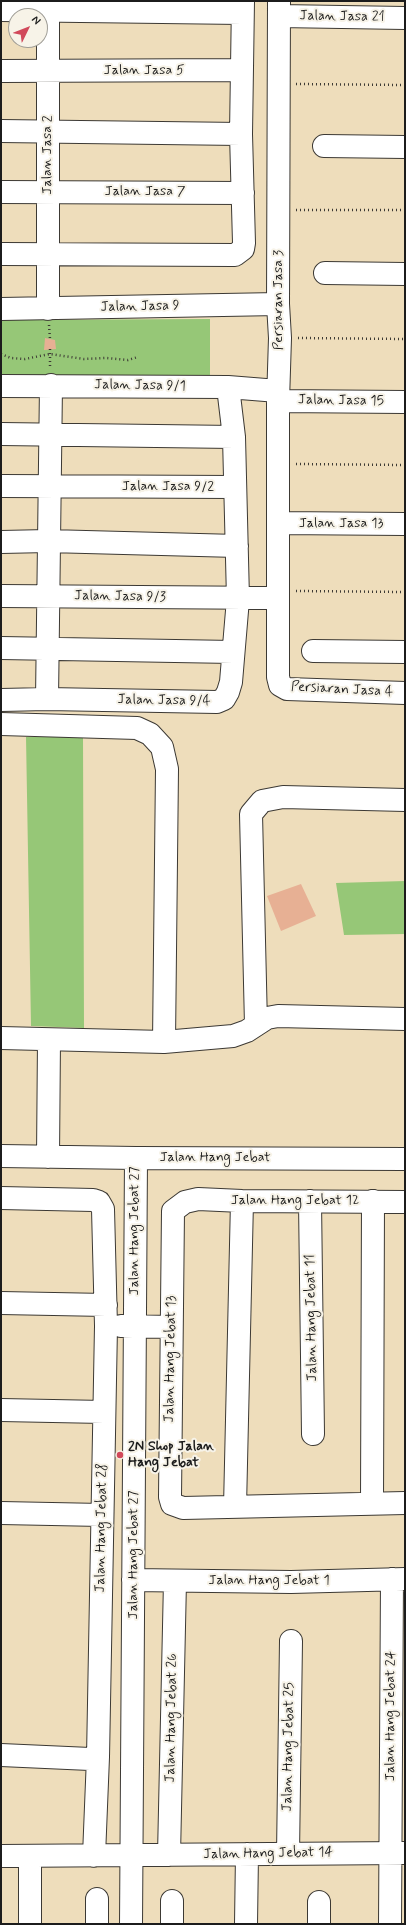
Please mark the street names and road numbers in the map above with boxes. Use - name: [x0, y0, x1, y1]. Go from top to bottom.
- street label: Jalan Jasa 21: [299, 8, 385, 26]
- street label: Jalan Jasa 5: [104, 63, 184, 79]
- street label: Jalan Jasa 2: [40, 115, 56, 195]
- street label: Jalan Jasa 7: [105, 184, 185, 200]
- street label: Persiaran Jasa 3: [271, 250, 287, 350]
- street label: Jalan Jasa 9: [100, 298, 180, 316]
- street label: Jalan Jasa 9/1: [94, 377, 186, 395]
- street label: Jalan Jasa 15: [298, 392, 384, 410]
- street label: Jalan Jasa 9/2: [122, 479, 214, 495]
- street label: Jalan Jasa 13: [299, 516, 383, 532]
- street label: Jalan Jasa 9/3: [74, 588, 166, 606]
- street label: Persiaran Jasa 4: [291, 679, 393, 701]
- street label: Jalan Jasa 9/4: [117, 692, 211, 710]
- street label: Jalan Hang Jebat: [159, 1150, 271, 1166]
- street label: Jalan Hang Jebat 27: [127, 1167, 143, 1295]
- street label: Jalan Hang Jebat 12: [231, 1193, 359, 1209]
- street label: Jalan Hang Jebat 11: [302, 1254, 322, 1382]
- street label: Jalan Hang Jebat 13: [161, 1295, 181, 1423]
- street label: Jalan Hang Jebat 28: [92, 1463, 112, 1593]
- street label: Jalan Hang Jebat 27: [126, 1491, 142, 1619]
- street label: Jalan Hang Jebat 1: [208, 1573, 330, 1589]
- street label: Jalan Hang Jebat 24: [383, 1651, 399, 1781]
- street label: Jalan Hang Jebat 26: [162, 1653, 182, 1783]
- street label: Jalan Hang Jebat 25: [279, 1682, 299, 1812]
- street label: Jalan Hang Jebat 14: [203, 1844, 333, 1864]

